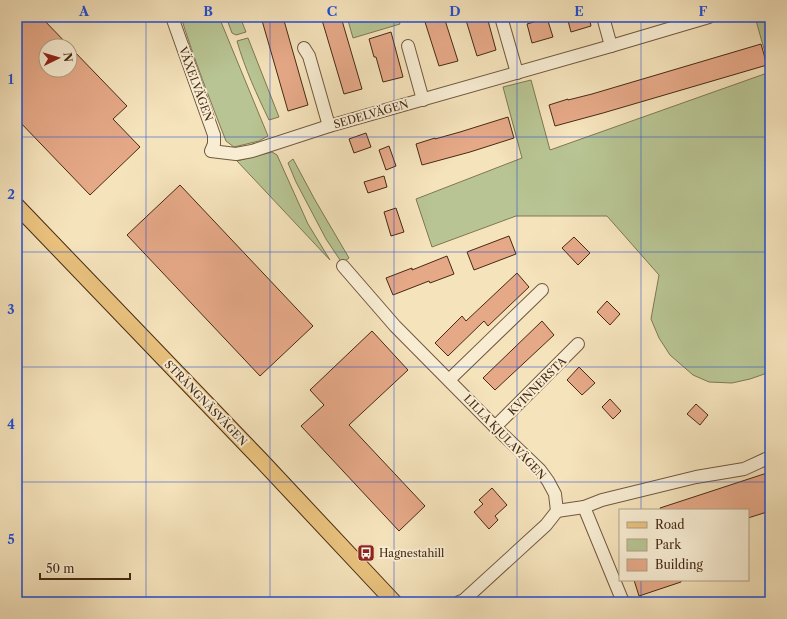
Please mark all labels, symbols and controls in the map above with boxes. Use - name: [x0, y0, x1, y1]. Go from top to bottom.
- text: A: [78, 3, 90, 19]
- text: B: [203, 3, 213, 19]
- text: C: [327, 3, 337, 19]
- text: D: [449, 3, 461, 19]
- text: E: [574, 3, 584, 19]
- text: F: [699, 3, 708, 19]
- north arrow: [38, 38, 78, 78]
- street label: VÄXELVÄGEN: [176, 44, 216, 123]
- text: N: [61, 52, 75, 63]
- text: 1: [8, 71, 14, 87]
- street label: SEDELVÄGEN: [332, 97, 410, 131]
- text: 2: [7, 186, 15, 202]
- text: 3: [7, 301, 15, 317]
- street label: KVINNERSTA: [505, 353, 570, 418]
- street label: STRÄNGNÄSVÄGEN: [162, 357, 250, 449]
- street label: LILLA KJULAVÄGEN: [461, 392, 549, 482]
- text: 4: [7, 416, 15, 432]
- legend: [619, 509, 749, 581]
- text: Road: [655, 517, 685, 532]
- text: 5: [7, 531, 15, 547]
- text: Park: [655, 537, 682, 552]
- bus stop icon: Hagnestahill: [356, 543, 376, 563]
- place label: Hagnestahill: [379, 546, 445, 560]
- scale bar: [40, 555, 130, 581]
- text: Building: [655, 557, 703, 572]
- text: 50 m: [46, 561, 75, 576]

